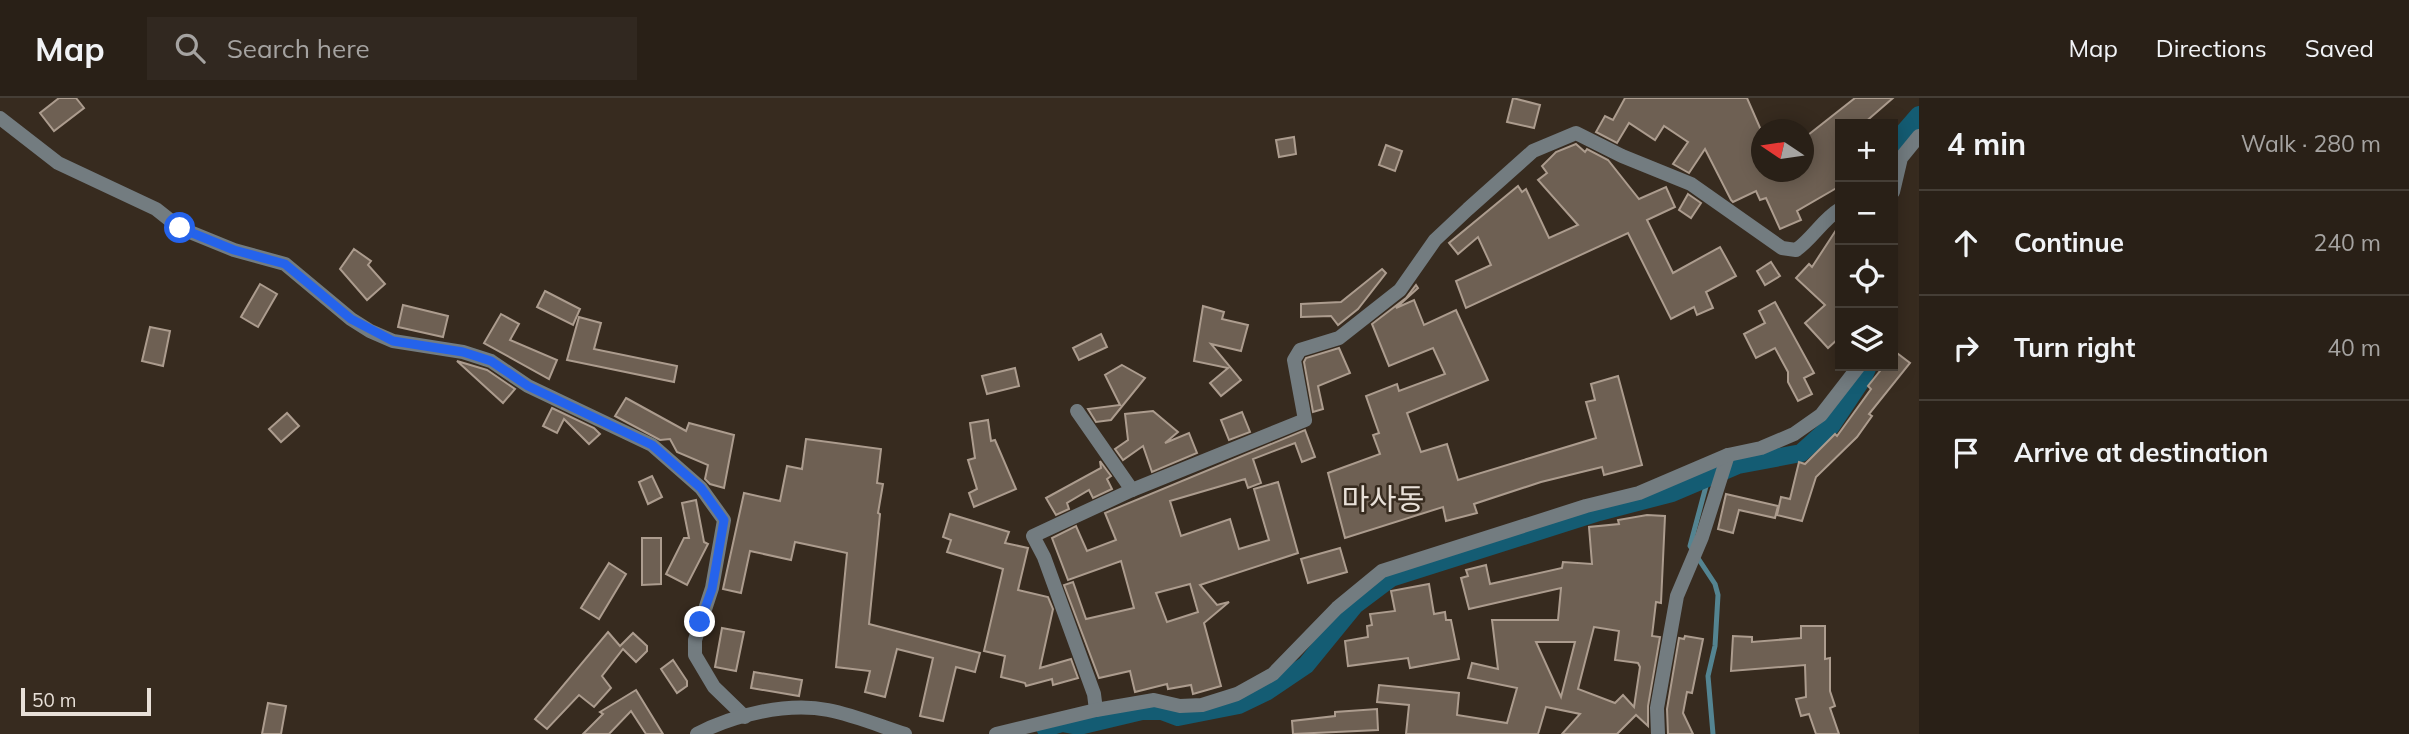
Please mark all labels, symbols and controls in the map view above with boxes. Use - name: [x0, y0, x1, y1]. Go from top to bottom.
- search box: [147, 17, 637, 80]
- text: Map: [35, 28, 105, 69]
- icon: search: [171, 29, 209, 67]
- text: Search here: [227, 32, 370, 65]
- text: Map: [2068, 33, 2118, 63]
- text: Directions: [2156, 33, 2267, 63]
- text: Saved: [2305, 33, 2374, 63]
- north arrow: [1751, 119, 1814, 182]
- map controls: [1835, 119, 1898, 371]
- button: +: [1835, 119, 1898, 182]
- text: 4 min: [1947, 125, 2026, 163]
- text: Walk · 280 m: [2241, 129, 2381, 158]
- button: −: [1835, 182, 1898, 245]
- route start: [164, 212, 195, 243]
- icon: ahead: [1947, 224, 1985, 262]
- text: Continue: [2014, 226, 2124, 259]
- text: 240 m: [2313, 228, 2381, 257]
- button: locate: [1835, 245, 1898, 308]
- button: layers: [1835, 308, 1898, 371]
- icon: right: [1947, 329, 1985, 367]
- text: Turn right: [2014, 331, 2135, 364]
- text: 40 m: [2327, 333, 2381, 362]
- icon: arrive: [1947, 434, 1985, 472]
- text: Arrive at destination: [2014, 436, 2269, 469]
- district label: 마사동: [1342, 480, 1424, 518]
- route end: [684, 606, 715, 637]
- scale bar: [21, 685, 150, 717]
- text: 50 m: [32, 688, 76, 712]

